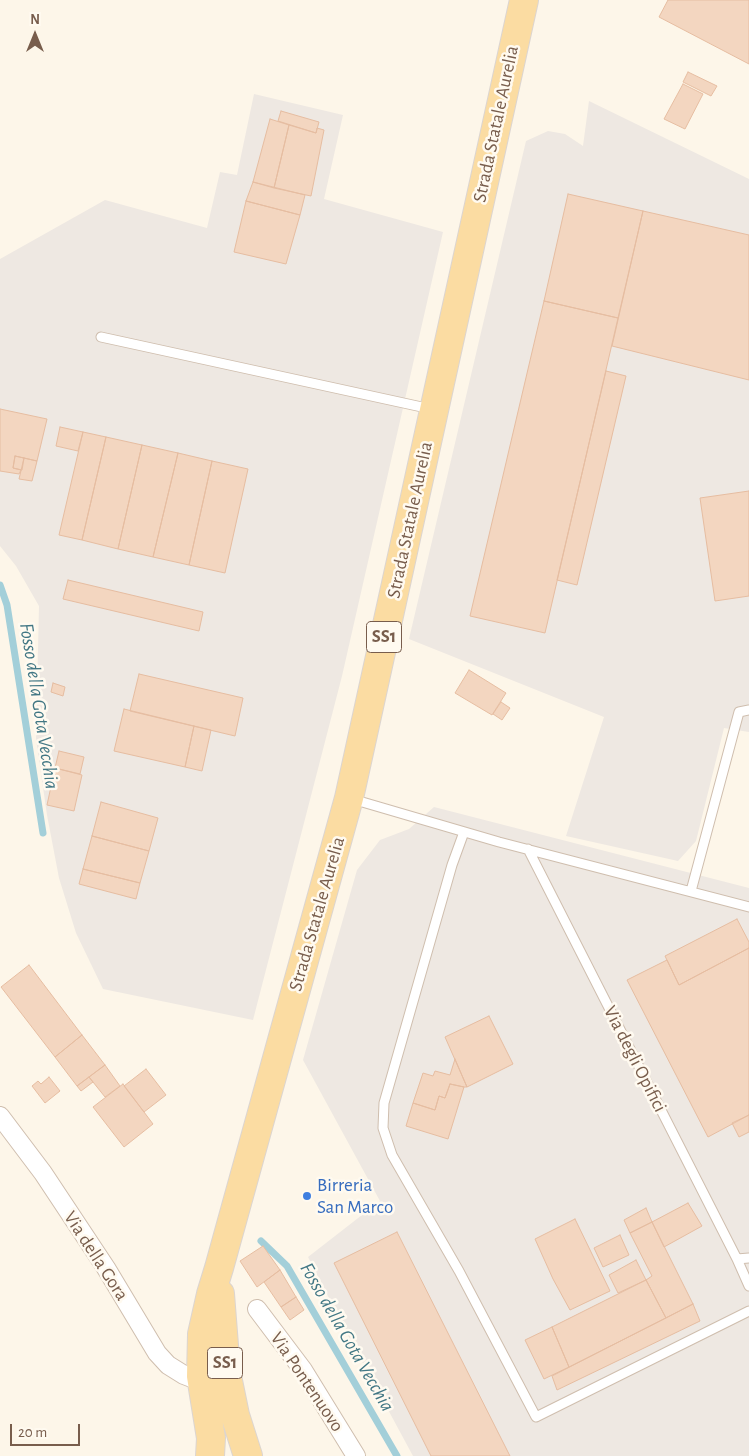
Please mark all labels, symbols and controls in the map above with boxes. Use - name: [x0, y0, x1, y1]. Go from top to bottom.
- north arrow: [10, 10, 60, 60]
- text: N: [30, 13, 40, 27]
- street label: Strada Statale Aurelia: [468, 43, 524, 205]
- street label: Strada Statale Aurelia: [382, 439, 438, 601]
- water label: Fosso della Gota Vecchia: [14, 621, 64, 791]
- road number: SS1: [366, 622, 402, 652]
- street label: Strada Statale Aurelia: [284, 834, 350, 994]
- street label: Via degli Opifici: [598, 1002, 672, 1116]
- place label: Birreria San Marco: [317, 1174, 393, 1218]
- marker: Birreria San Marco: [301, 1190, 313, 1202]
- street label: Via della Gora: [59, 1207, 133, 1305]
- water label: Fosso della Gota Vecchia: [295, 1258, 399, 1416]
- street label: Via Pontenuovo: [265, 1328, 349, 1436]
- road number: SS1: [208, 1348, 242, 1379]
- scale bar: [12, 1414, 82, 1446]
- text: 20 m: [18, 1425, 47, 1440]

